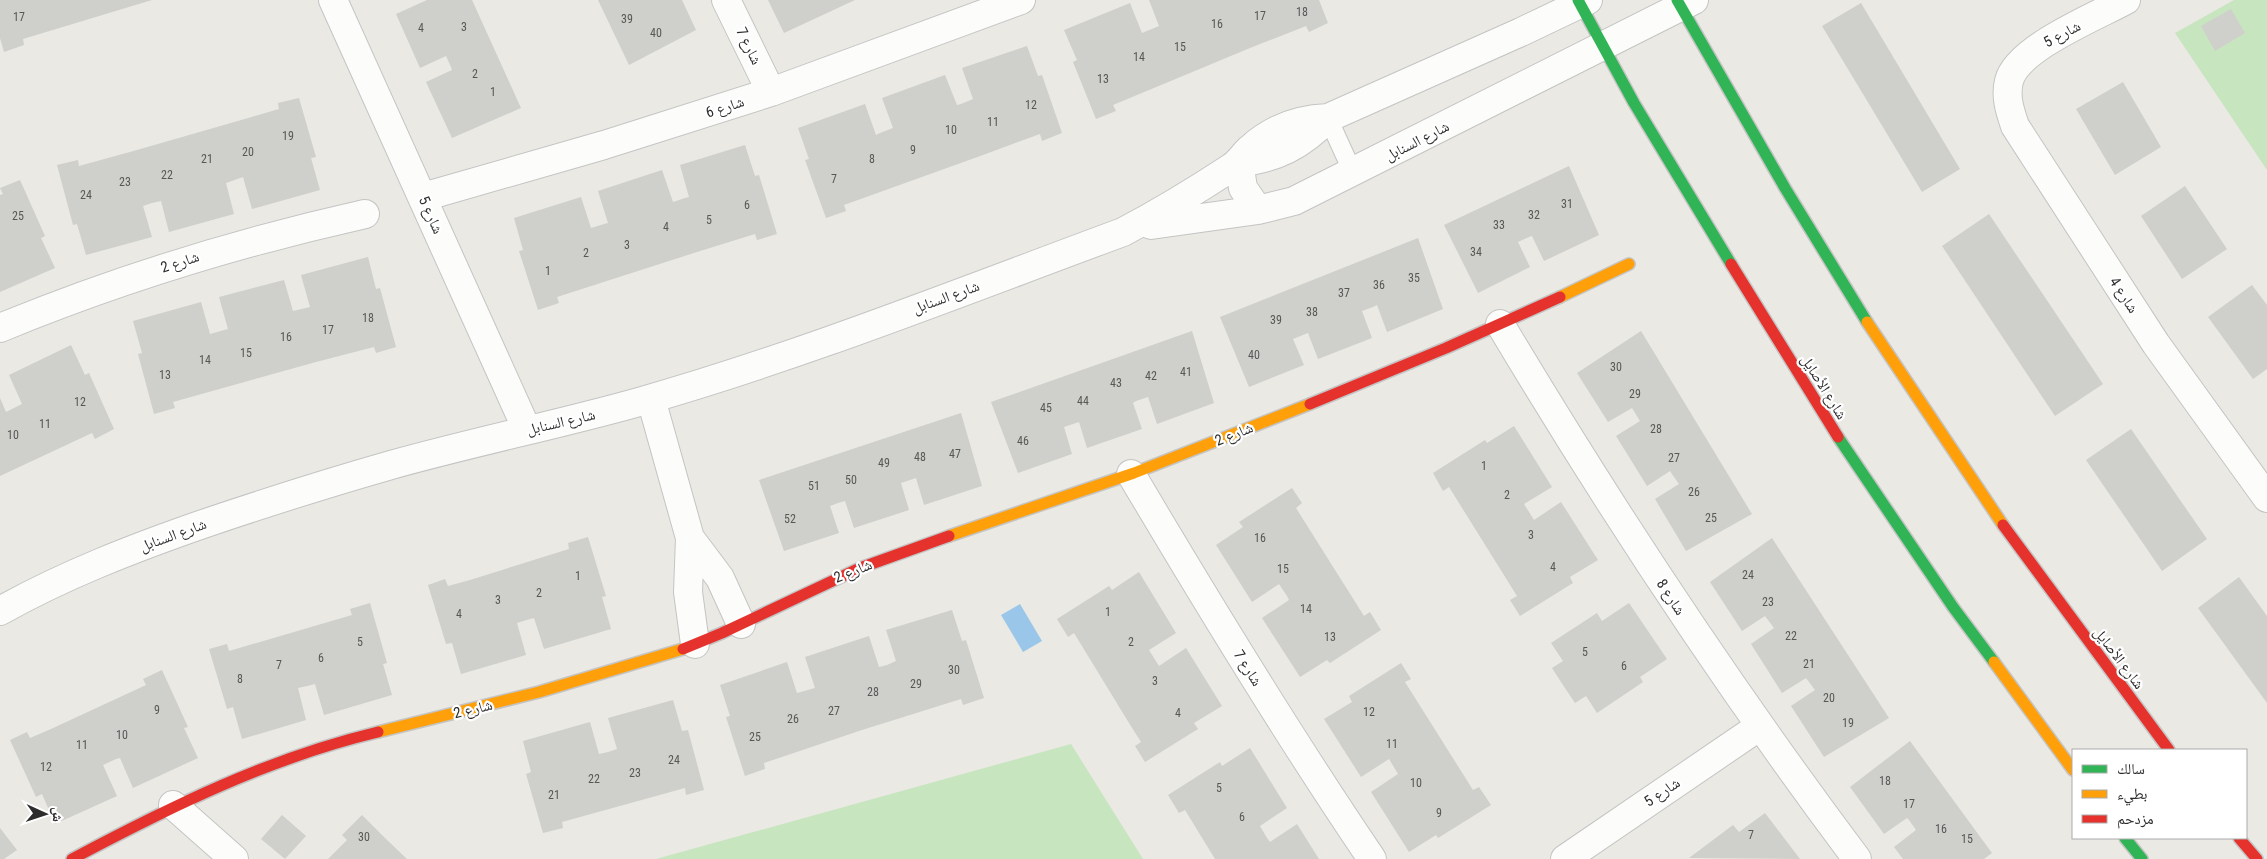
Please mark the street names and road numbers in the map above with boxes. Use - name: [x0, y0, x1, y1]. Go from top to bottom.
- street label: شارع 5: [2040, 17, 2084, 52]
- street label: شارع 7: [731, 24, 766, 68]
- street label: شارع 6: [703, 92, 747, 123]
- street label: شارع السنابل: [1382, 117, 1453, 166]
- street label: شارع 5: [414, 193, 447, 237]
- street label: شارع 2: [158, 247, 202, 278]
- street label: شارع 4: [2105, 274, 2142, 317]
- street label: شارع السنابل: [910, 277, 982, 318]
- street label: شارع الأصايل: [1796, 351, 1851, 423]
- street label: شارع السنابل: [525, 405, 597, 440]
- street label: شارع 2: [1212, 418, 1256, 451]
- street label: شارع السنابل: [137, 515, 209, 556]
- street label: شارع 2: [831, 555, 875, 588]
- street label: شارع 8: [1652, 576, 1689, 619]
- street label: شارع الأصايل: [2089, 623, 2148, 693]
- street label: شارع 7: [1229, 647, 1266, 690]
- street label: شارع 2: [452, 695, 495, 723]
- street label: شارع 5: [1641, 773, 1684, 811]

